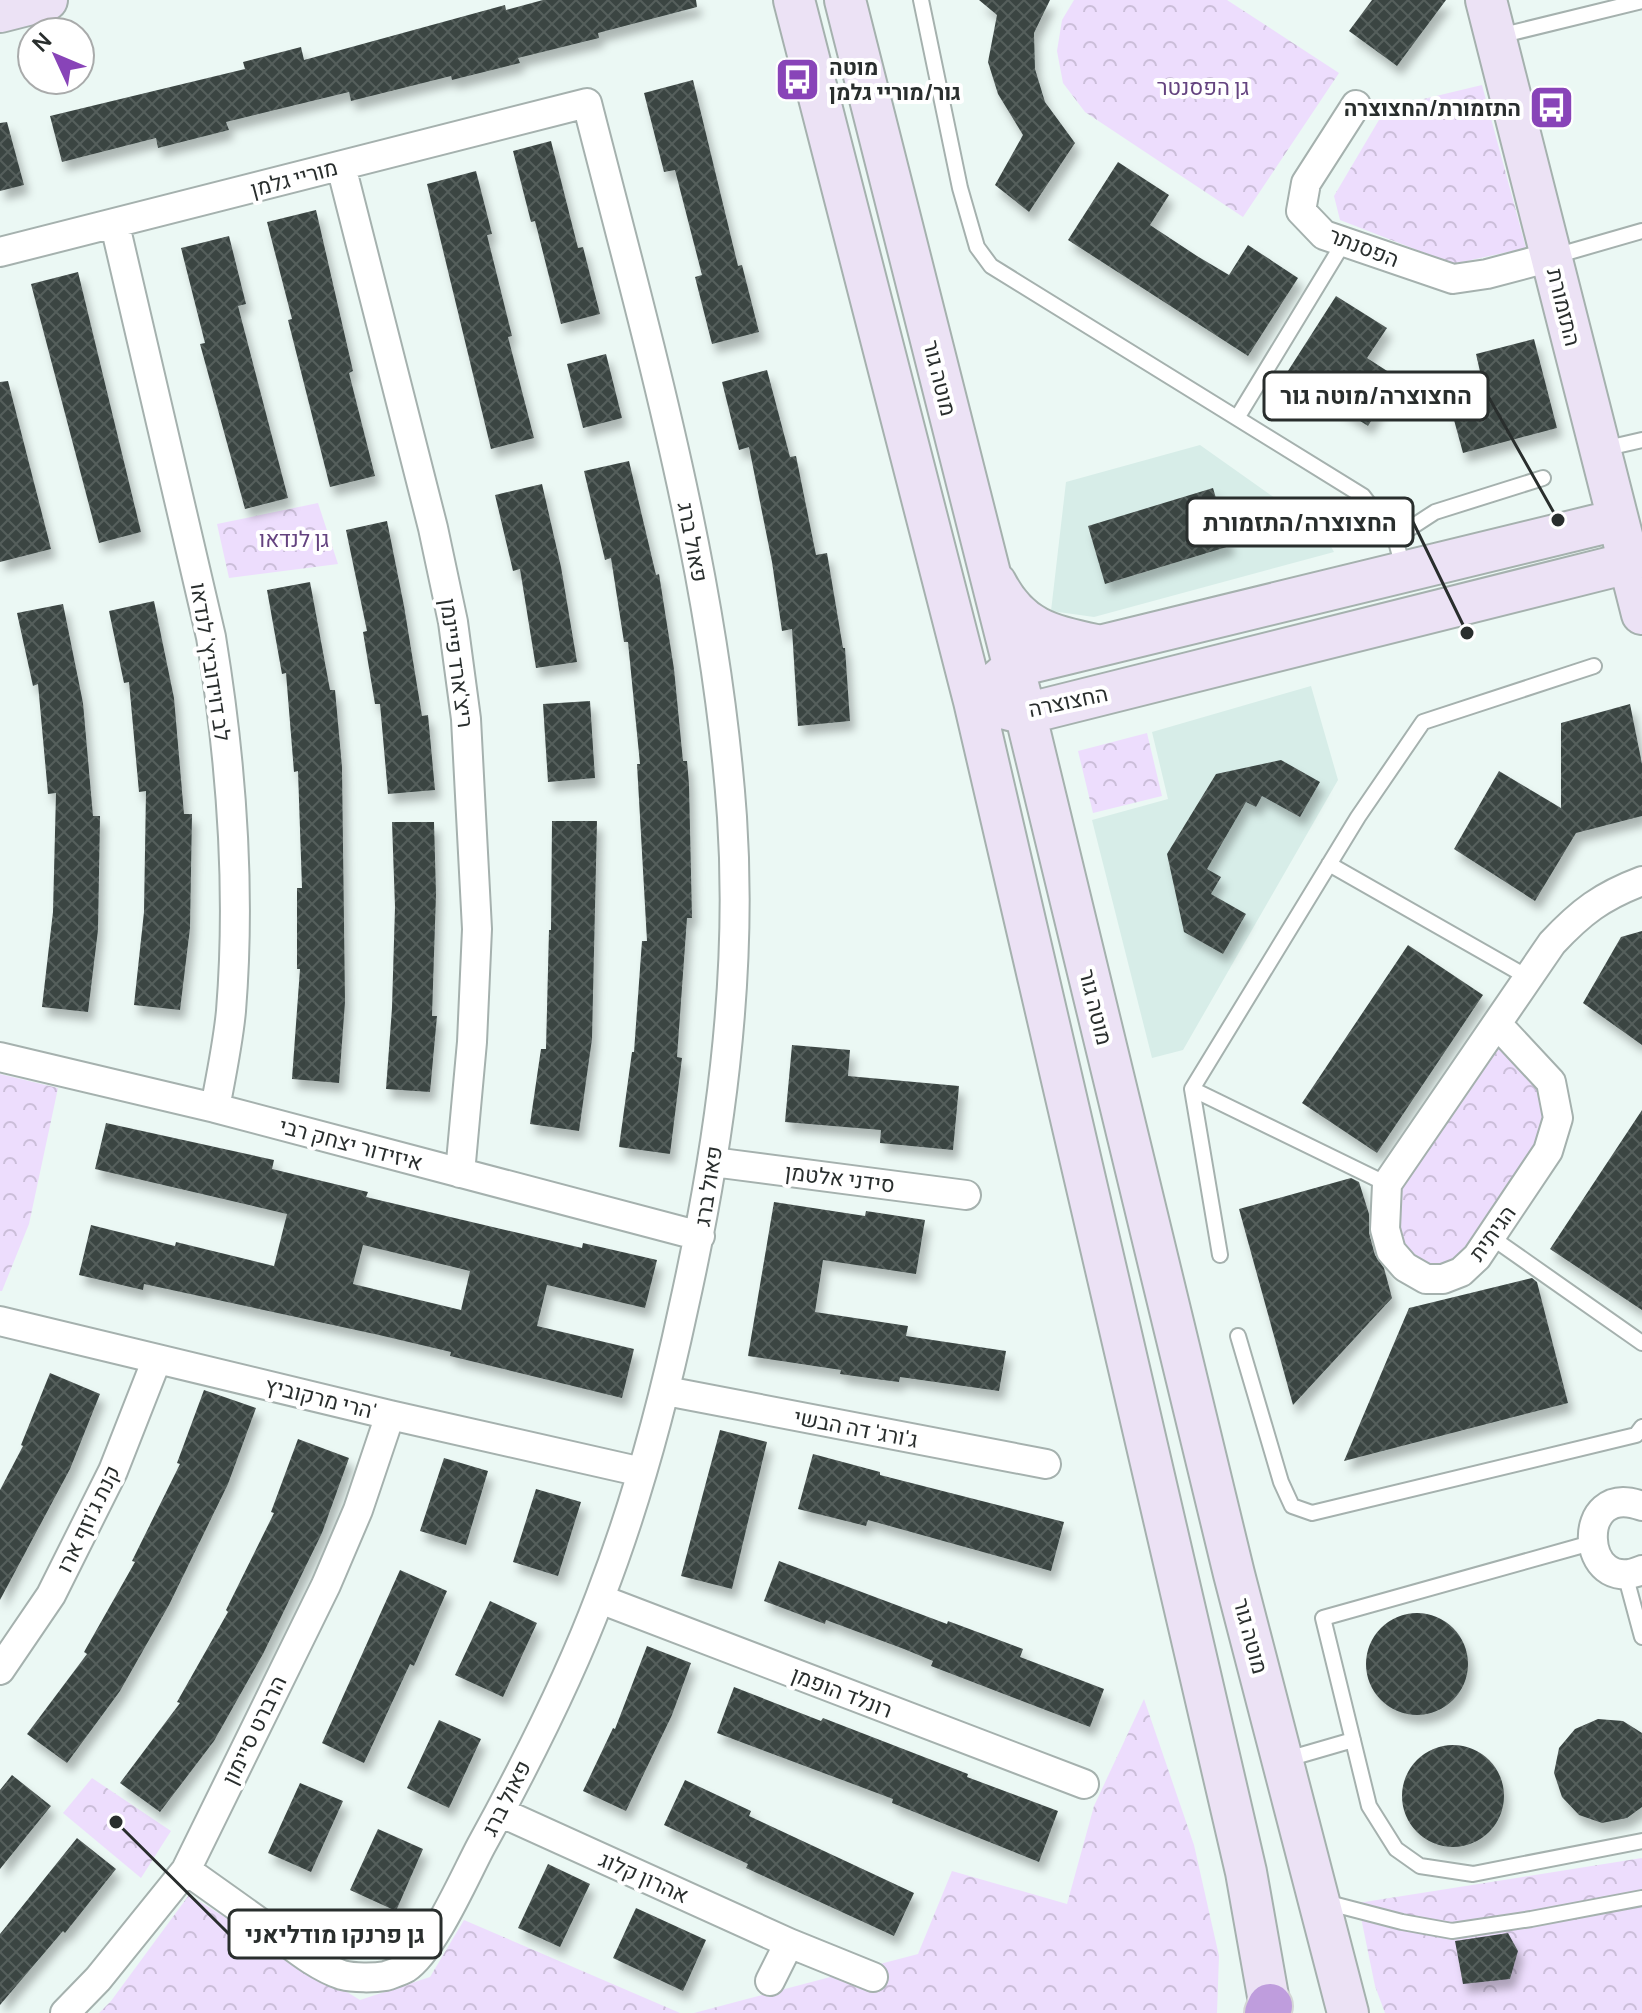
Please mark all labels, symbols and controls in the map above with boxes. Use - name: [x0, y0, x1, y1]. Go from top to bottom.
- north arrow: [16, 16, 96, 96]
- text: N: [25, 26, 58, 58]
- place label: מוטה גור/מוריי גלמן: [829, 52, 961, 107]
- bus stop icon: מוטה גור/מוריי גלמן: [774, 56, 822, 104]
- park label: גן הפסנטר: [1157, 72, 1249, 102]
- bus stop icon: התזמורת/החצוצרה: [1528, 84, 1576, 132]
- place label: התזמורת/החצוצרה: [1344, 93, 1521, 123]
- street label: מוריי גלמן: [247, 152, 341, 204]
- street label: הפסנתר: [1324, 220, 1404, 274]
- street label: התזמורת: [1540, 265, 1588, 349]
- street label: מוטה גור: [916, 337, 964, 419]
- callout: החצוצרה/מוטה גור: [1264, 372, 1488, 420]
- text: החצוצרה/מוטה גור: [1280, 378, 1472, 411]
- callout: החצוצרה/התזמורת: [1187, 498, 1413, 546]
- street label: פאול ברג: [671, 499, 715, 585]
- text: החצוצרה/התזמורת: [1203, 505, 1397, 538]
- park label: גן לנדאו: [259, 524, 329, 554]
- street label: לב דוידוביץ' לנדאו: [184, 580, 238, 744]
- street label: ריצ'ארד פיינמן: [433, 596, 481, 730]
- street label: החצוצרה: [1025, 678, 1111, 724]
- street label: מוטה גור: [1072, 966, 1120, 1048]
- street label: איזידור יצחק רבי: [276, 1110, 426, 1178]
- street label: פאול ברג: [687, 1144, 729, 1228]
- street label: סידני אלטמן: [783, 1156, 897, 1200]
- street label: הגיתית: [1462, 1199, 1522, 1267]
- street label: הרי מרקוביץ': [262, 1370, 380, 1426]
- street label: ג'ורג' דה הבשי: [792, 1401, 920, 1455]
- street label: קנת ג'וזף ארו: [49, 1460, 127, 1578]
- street label: מוטה גור: [1227, 1595, 1275, 1677]
- street label: רונלד הופמן: [787, 1659, 897, 1725]
- street label: הרברט סיימון: [215, 1670, 293, 1790]
- street label: פאול ברג: [474, 1755, 538, 1841]
- street label: אהרון קלוג: [594, 1844, 694, 1910]
- callout: גן פרנקו מודליאני: [229, 1910, 441, 1958]
- text: גן פרנקו מודליאני: [245, 1917, 425, 1950]

